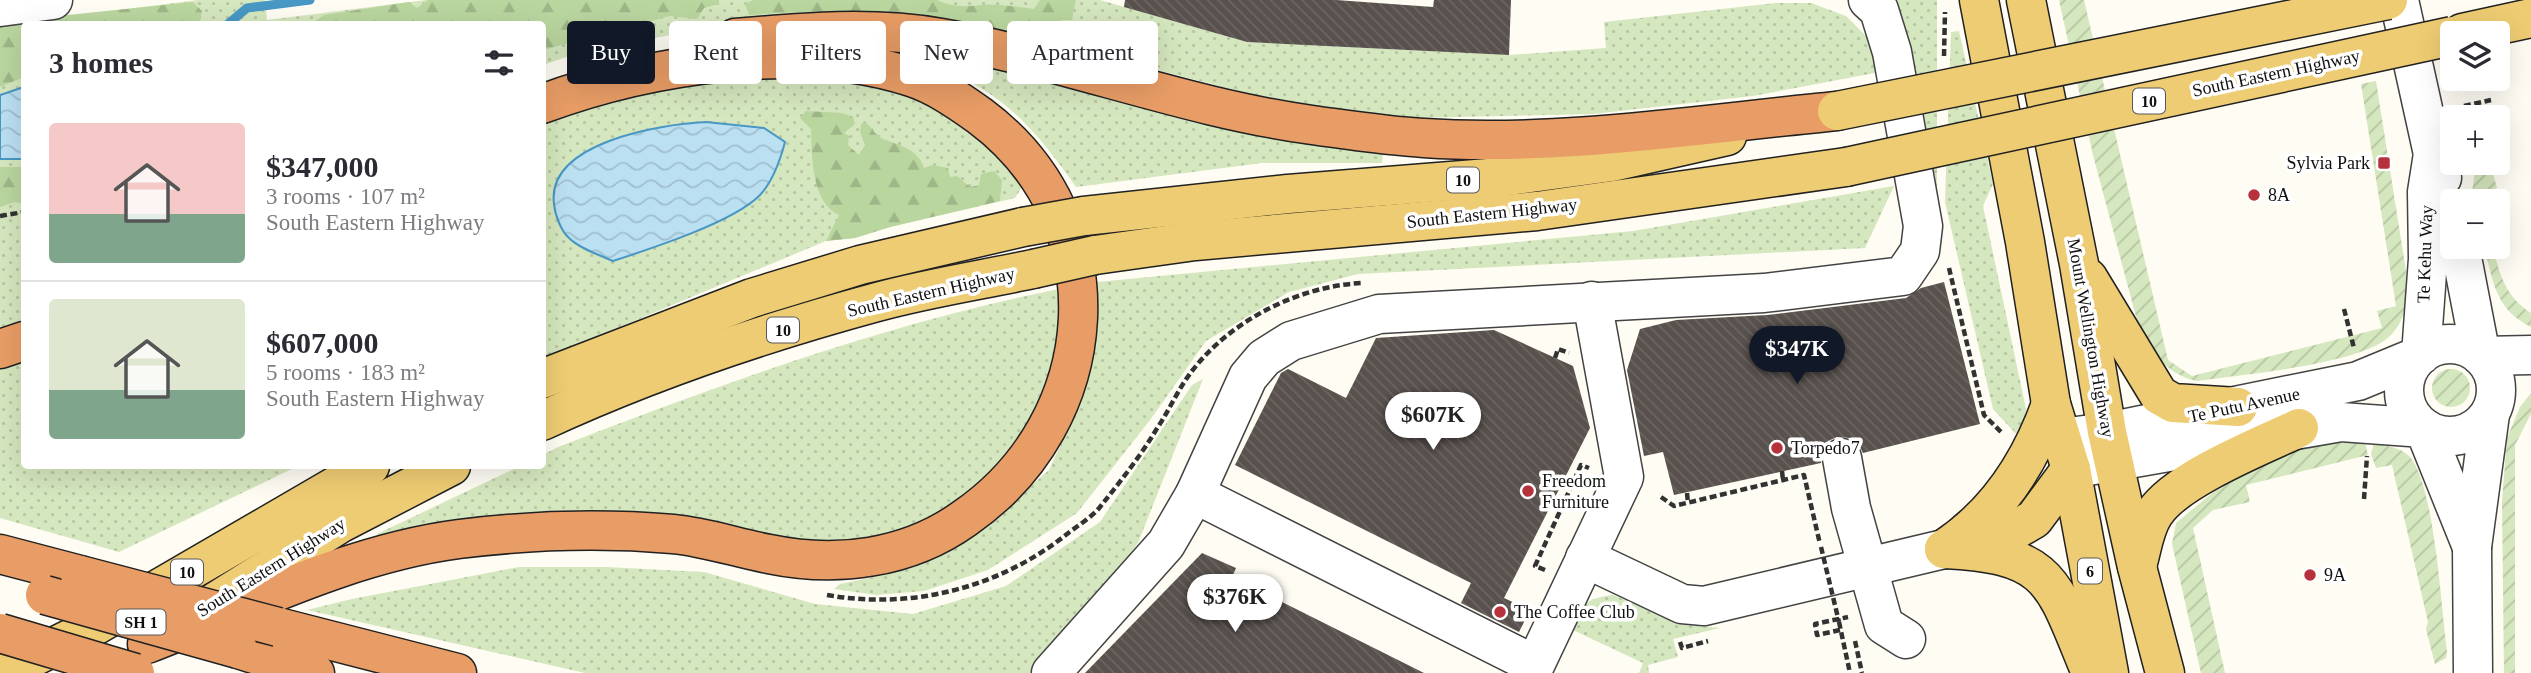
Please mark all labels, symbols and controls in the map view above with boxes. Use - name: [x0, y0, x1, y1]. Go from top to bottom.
- chip: Buy: [567, 21, 655, 84]
- chip: Rent: [669, 21, 762, 84]
- chip: Filters: [776, 21, 886, 84]
- chip: New: [900, 21, 993, 84]
- chip: Apartment: [1007, 21, 1158, 84]
- map controls: [2440, 21, 2510, 259]
- button: layers: [2440, 21, 2510, 91]
- icon: filters: [480, 44, 518, 82]
- street label: South Eastern Highway: [2190, 45, 2362, 101]
- text: 3 homes: [49, 46, 153, 79]
- road number: 10: [2133, 88, 2165, 114]
- button: +: [2440, 105, 2510, 175]
- text: $347,000: [266, 150, 379, 183]
- icon: home: [105, 151, 189, 235]
- place label: Sylvia Park: [2287, 153, 2370, 173]
- marker: Sylvia Park: [2376, 155, 2392, 171]
- road number: 10: [1447, 168, 1479, 192]
- text: 3 rooms · 107 m²: [266, 184, 425, 209]
- place label: 8A: [2268, 185, 2290, 205]
- marker: 8A: [2246, 187, 2262, 203]
- button: −: [2440, 189, 2510, 259]
- street label: South Eastern Highway: [1406, 194, 1578, 232]
- street label: Te Kehu Way: [2413, 205, 2437, 303]
- text: South Eastern Highway: [266, 210, 484, 235]
- street label: Mount Wellington Highway: [2064, 237, 2118, 439]
- street label: South Eastern Highway: [845, 263, 1017, 321]
- road number: 10: [767, 318, 799, 342]
- text: $607,000: [266, 326, 379, 359]
- pin: $347K: [1748, 326, 1846, 386]
- icon: home: [105, 327, 189, 411]
- text: $347K: [1765, 336, 1829, 361]
- text: 5 rooms · 183 m²: [266, 360, 425, 385]
- street label: Te Putu Avenue: [2186, 383, 2302, 427]
- text: South Eastern Highway: [266, 386, 484, 411]
- pin: $607K: [1384, 392, 1482, 452]
- text: $607K: [1401, 402, 1465, 427]
- place label: Torpedo7: [1791, 438, 1860, 458]
- marker: Torpedo7: [1769, 440, 1785, 456]
- place label: Freedom Furniture: [1542, 471, 1609, 512]
- marker: Freedom Furniture: [1520, 483, 1536, 499]
- street label: South Eastern Highway: [193, 513, 349, 621]
- road number: 6: [2078, 558, 2102, 584]
- road number: 10: [171, 559, 203, 584]
- place label: 9A: [2324, 565, 2346, 585]
- marker: 9A: [2302, 567, 2318, 583]
- pin: $376K: [1186, 574, 1284, 634]
- text: $376K: [1203, 584, 1267, 609]
- place label: The Coffee Club: [1514, 602, 1635, 622]
- marker: The Coffee Club: [1492, 604, 1508, 620]
- road number: SH 1: [116, 610, 166, 635]

